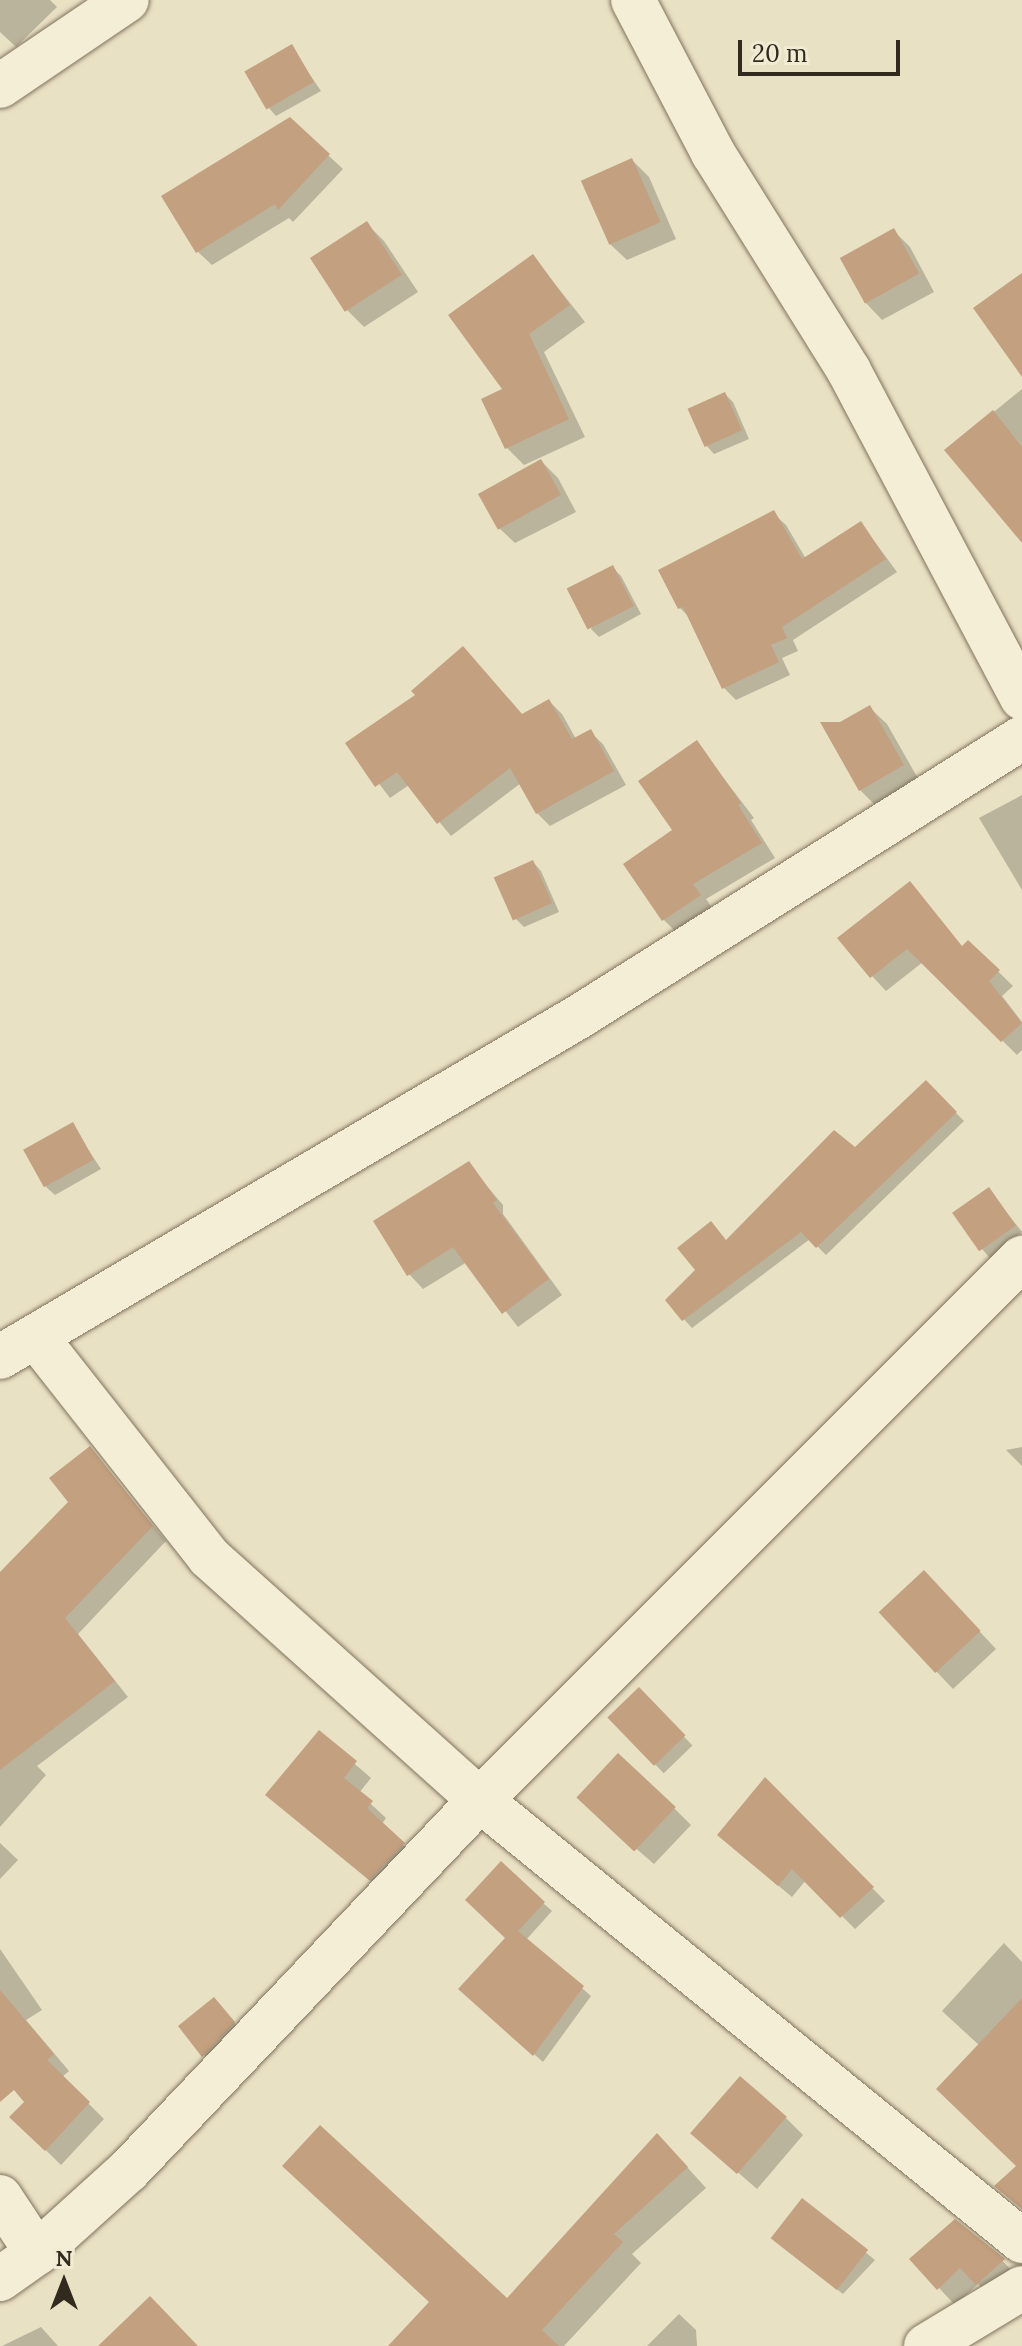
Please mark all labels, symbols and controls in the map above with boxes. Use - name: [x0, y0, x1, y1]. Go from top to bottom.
- scale bar: [742, 24, 904, 74]
- text: 20 m: [752, 38, 808, 69]
- north arrow: [24, 2242, 104, 2322]
- text: N: [55, 2244, 73, 2272]

